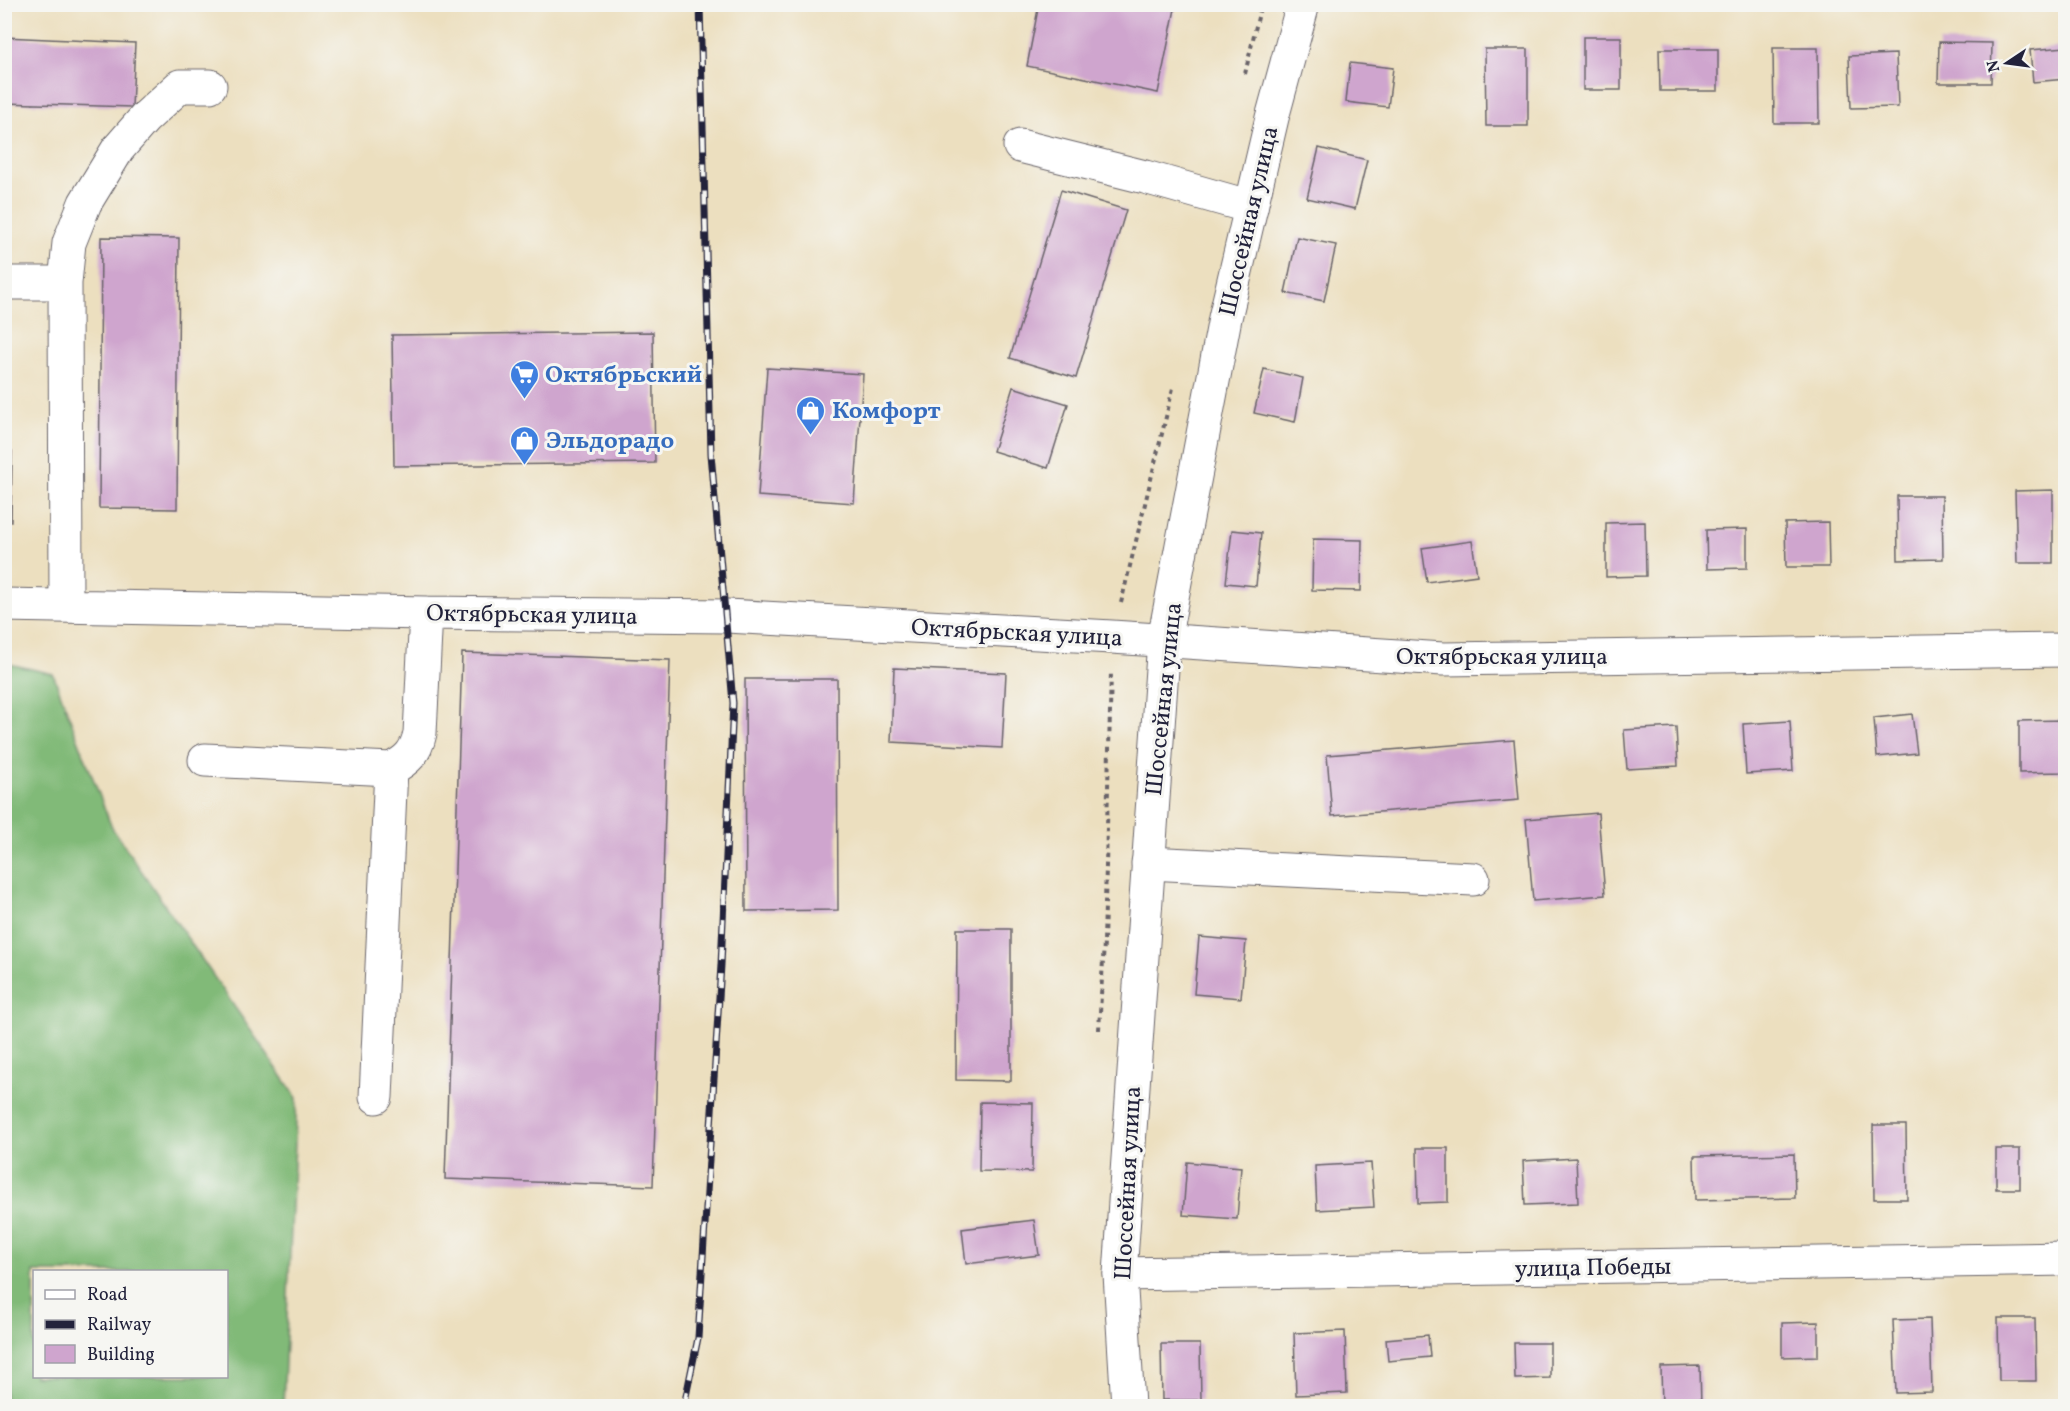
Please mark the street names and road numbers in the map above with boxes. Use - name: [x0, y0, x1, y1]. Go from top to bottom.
- street label: Шоссейная улица: [1212, 123, 1288, 320]
- street label: Октябрьская улица: [426, 597, 638, 635]
- street label: Шоссейная улица: [1138, 601, 1192, 798]
- street label: Октябрьская улица: [910, 611, 1124, 657]
- street label: Октябрьская улица: [1396, 641, 1608, 675]
- street label: Шоссейная улица: [1107, 1085, 1151, 1281]
- street label: улица Победы: [1514, 1251, 1672, 1287]

